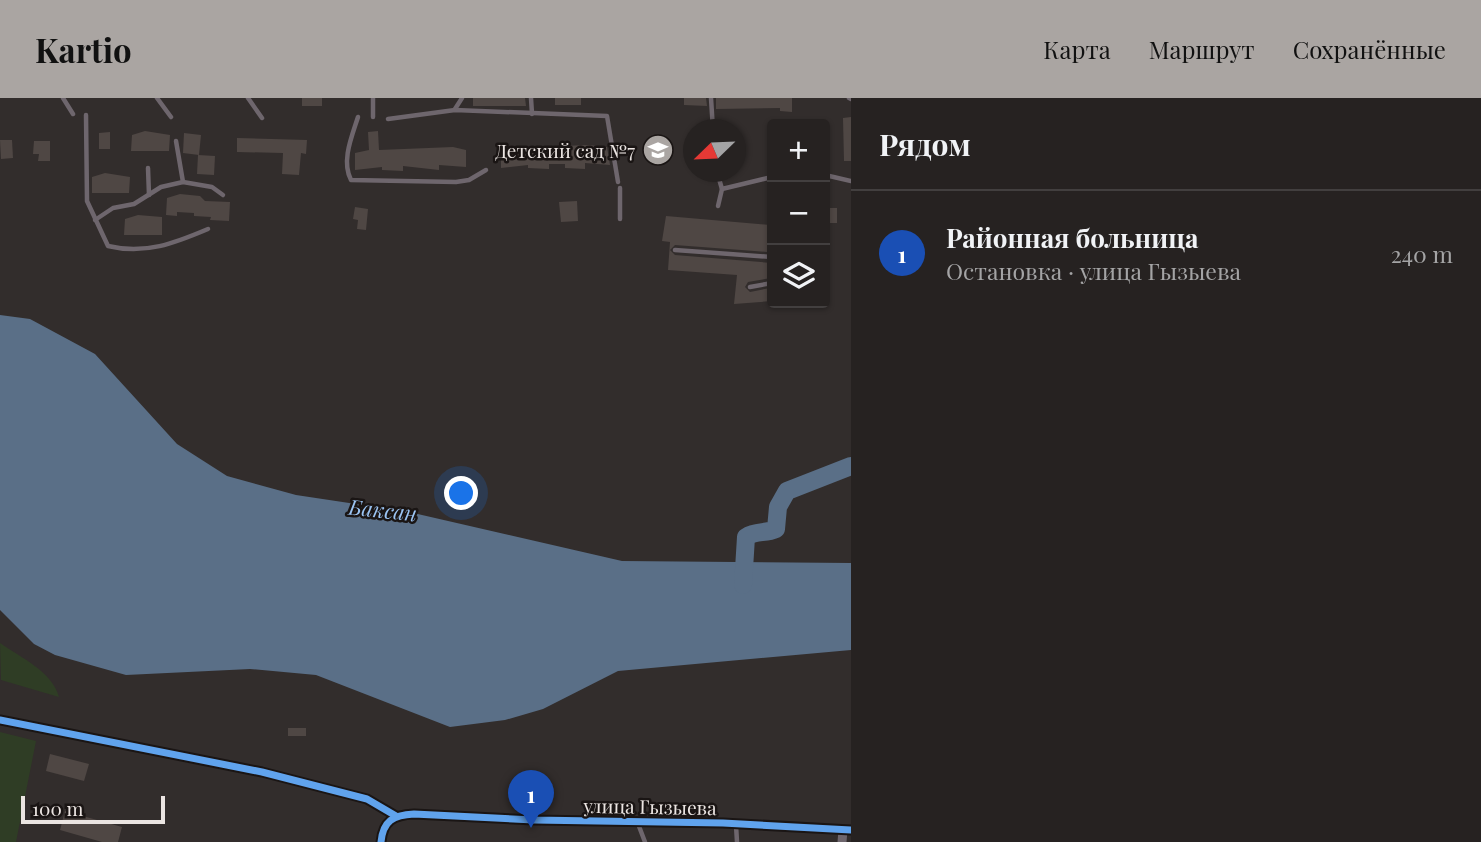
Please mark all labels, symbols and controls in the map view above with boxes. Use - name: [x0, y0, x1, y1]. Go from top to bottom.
- text: Kartio: [35, 27, 132, 71]
- text: Карта: [1043, 33, 1111, 65]
- text: Маршрут: [1149, 33, 1255, 65]
- text: Сохранённые: [1293, 33, 1446, 65]
- north arrow: [683, 119, 746, 182]
- map controls: [767, 119, 830, 308]
- button: +: [767, 119, 830, 182]
- text: Рядом: [879, 124, 971, 164]
- school or university icon: Детский сад №7: [641, 133, 675, 167]
- place label: Детский сад №7: [495, 137, 635, 163]
- button: −: [767, 182, 830, 245]
- text: Районная больница: [946, 220, 1198, 255]
- text: 1: [898, 238, 906, 269]
- text: 240 m: [1391, 238, 1453, 269]
- button: layers: [767, 245, 830, 308]
- text: Остановка · улица Гызыева: [946, 255, 1241, 286]
- your location: [444, 476, 478, 510]
- water label: Баксан: [347, 491, 418, 526]
- pin: 1: [508, 770, 554, 828]
- street label: улица Гызыева: [582, 792, 717, 820]
- scale bar: [21, 793, 164, 825]
- text: 100 m: [32, 795, 83, 821]

